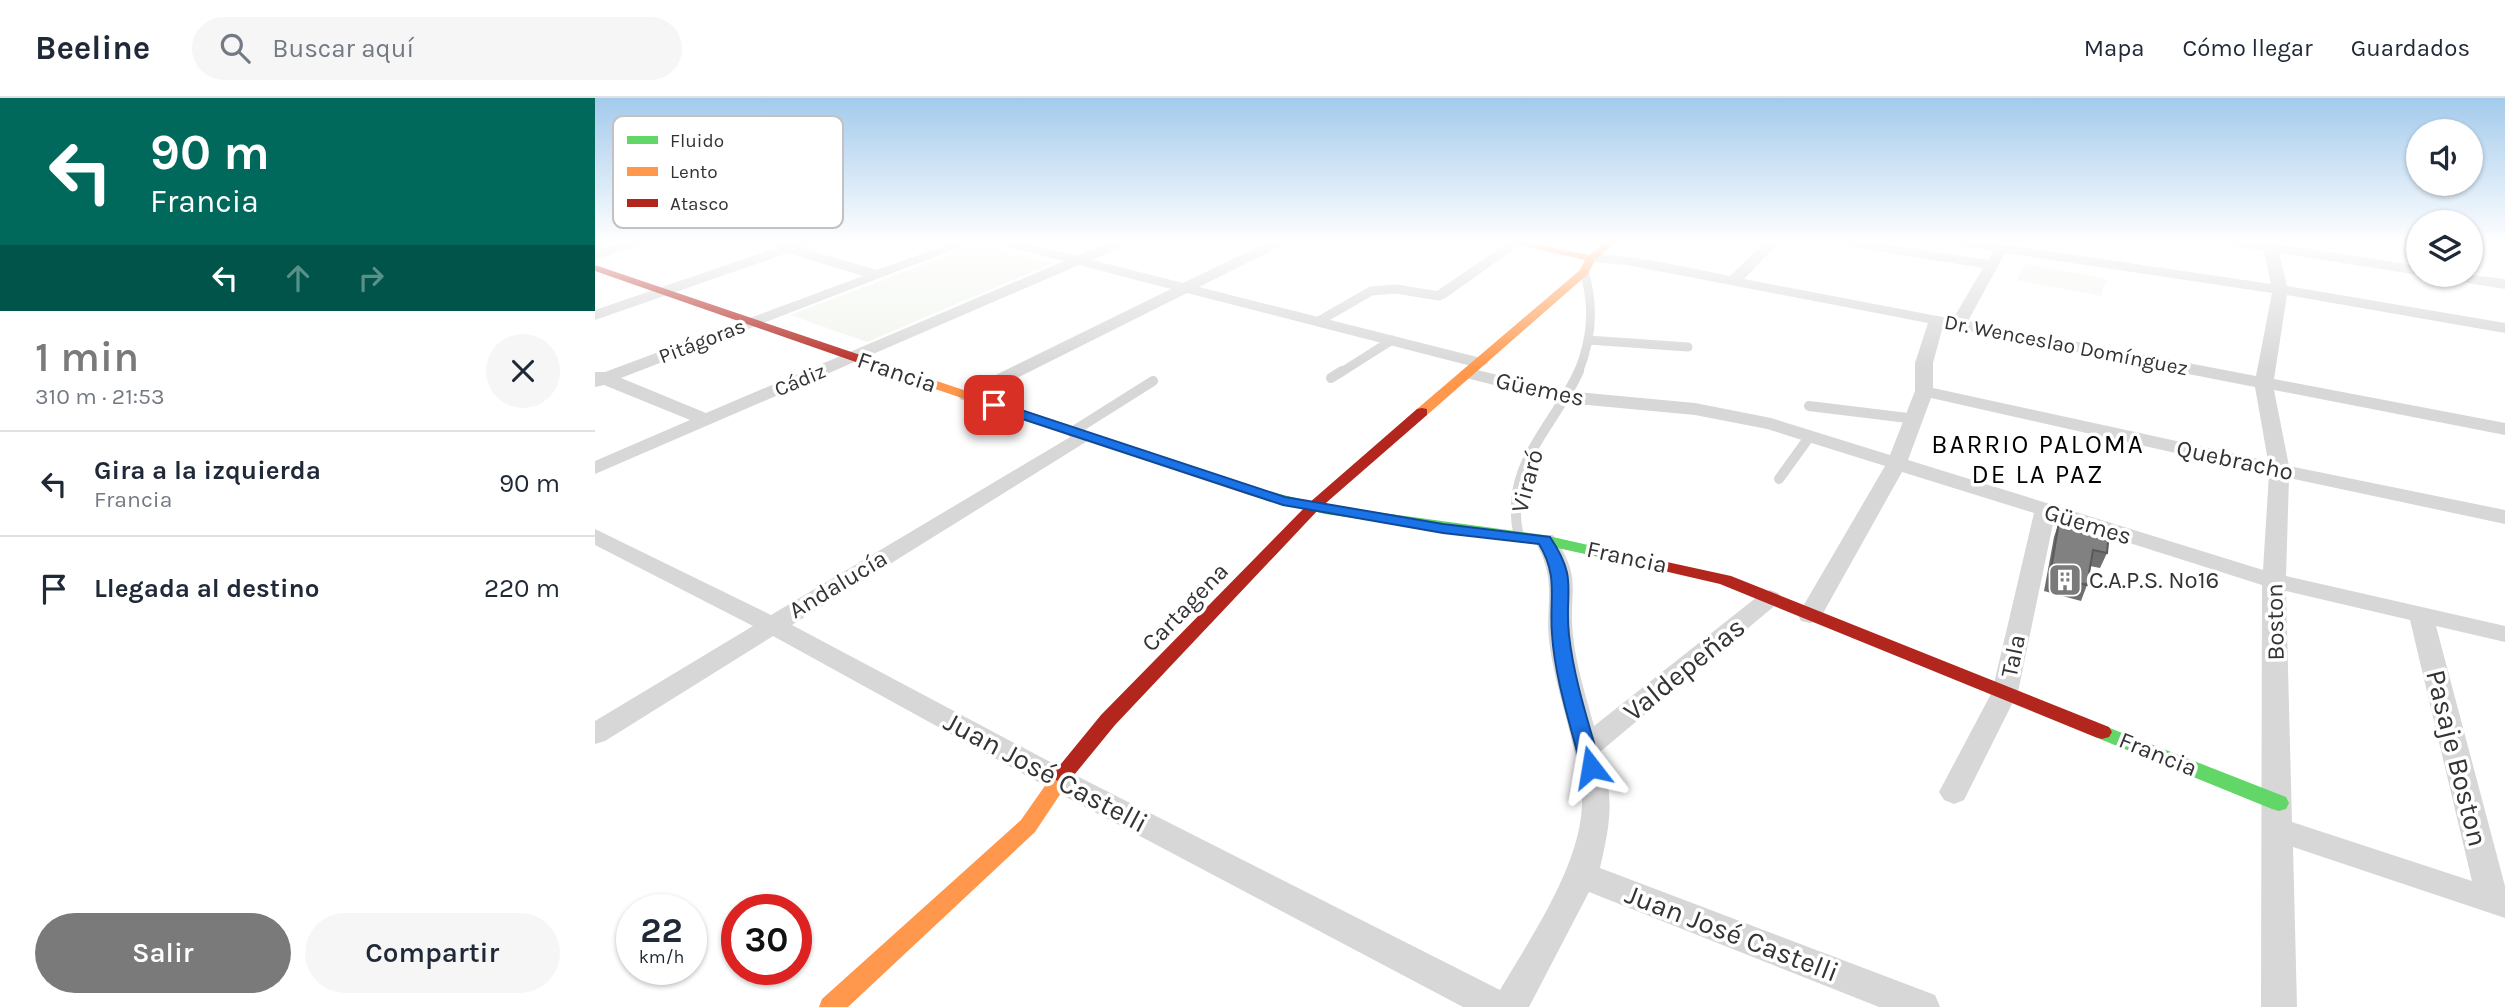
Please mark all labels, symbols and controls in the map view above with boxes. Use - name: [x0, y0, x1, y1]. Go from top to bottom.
- search box: [192, 17, 682, 80]
- text: Beeline: [35, 29, 150, 67]
- icon: search: [216, 29, 254, 67]
- text: Buscar aquí: [272, 33, 414, 64]
- text: Mapa: [2084, 34, 2144, 62]
- text: Cómo llegar: [2182, 34, 2313, 62]
- text: Guardados: [2351, 34, 2470, 62]
- legend: [613, 116, 843, 228]
- map controls: [2406, 119, 2483, 287]
- button: sound: [2406, 119, 2483, 196]
- text: 90 m: [150, 124, 270, 181]
- icon: left: [35, 126, 126, 217]
- text: Fluido: [670, 130, 724, 152]
- text: Lento: [670, 161, 718, 183]
- text: Francia: [150, 183, 259, 220]
- text: Atasco: [670, 193, 729, 215]
- button: layers: [2406, 210, 2483, 287]
- icon: left: [206, 259, 244, 297]
- icon: ahead: [279, 259, 317, 297]
- icon: right: [352, 259, 390, 297]
- street label: Dr. Wenceslao Domínguez: [1942, 310, 2190, 380]
- street label: Pitágoras: [655, 314, 749, 368]
- text: 1 min: [35, 332, 139, 382]
- button: close: [486, 334, 560, 408]
- street label: Francia: [854, 345, 940, 399]
- street label: Cádiz: [771, 359, 829, 401]
- street label: Güemes: [1493, 366, 1587, 412]
- pin: [964, 375, 1024, 435]
- text: 310 m · 21:53: [35, 383, 165, 410]
- icon: arrive: [975, 386, 1013, 424]
- district label: BARRIO PALOMA DE LA PAZ: [1931, 429, 2145, 490]
- street label: Quebracho: [2174, 434, 2296, 486]
- street label: Viraró: [1505, 446, 1549, 516]
- text: Gira a la izquierda: [94, 455, 321, 486]
- icon: left: [35, 465, 73, 503]
- text: 90 m: [499, 468, 560, 499]
- text: Francia: [94, 486, 172, 513]
- street label: Güemes: [2041, 497, 2135, 551]
- street label: Francia: [1584, 535, 1670, 579]
- street label: Andalucía: [784, 544, 892, 624]
- street label: Cartagena: [1136, 557, 1234, 657]
- building icon: C.A.P.S. Nº16: [2046, 561, 2084, 599]
- place label: C.A.P.S. Nº16: [2089, 566, 2219, 594]
- icon: arrive: [35, 570, 73, 608]
- text: Llegada al destino: [94, 573, 320, 604]
- text: 220 m: [484, 573, 560, 604]
- street label: Boston: [2260, 583, 2290, 661]
- street label: Valdepeñas: [1617, 610, 1751, 728]
- street label: Tala: [1995, 632, 2031, 680]
- street label: Pasaje Boston: [2419, 666, 2495, 850]
- street label: Juan José Castelli: [939, 704, 1153, 840]
- street label: Francia: [2115, 726, 2201, 782]
- position arrow: [1554, 730, 1628, 804]
- street label: Juan José Castelli: [1621, 877, 1843, 989]
- speed limit sign: 30: [721, 894, 812, 985]
- text: 22: [640, 910, 683, 951]
- button: Salir: [35, 913, 291, 993]
- button: Compartir: [305, 913, 560, 993]
- text: km/h: [639, 946, 684, 968]

